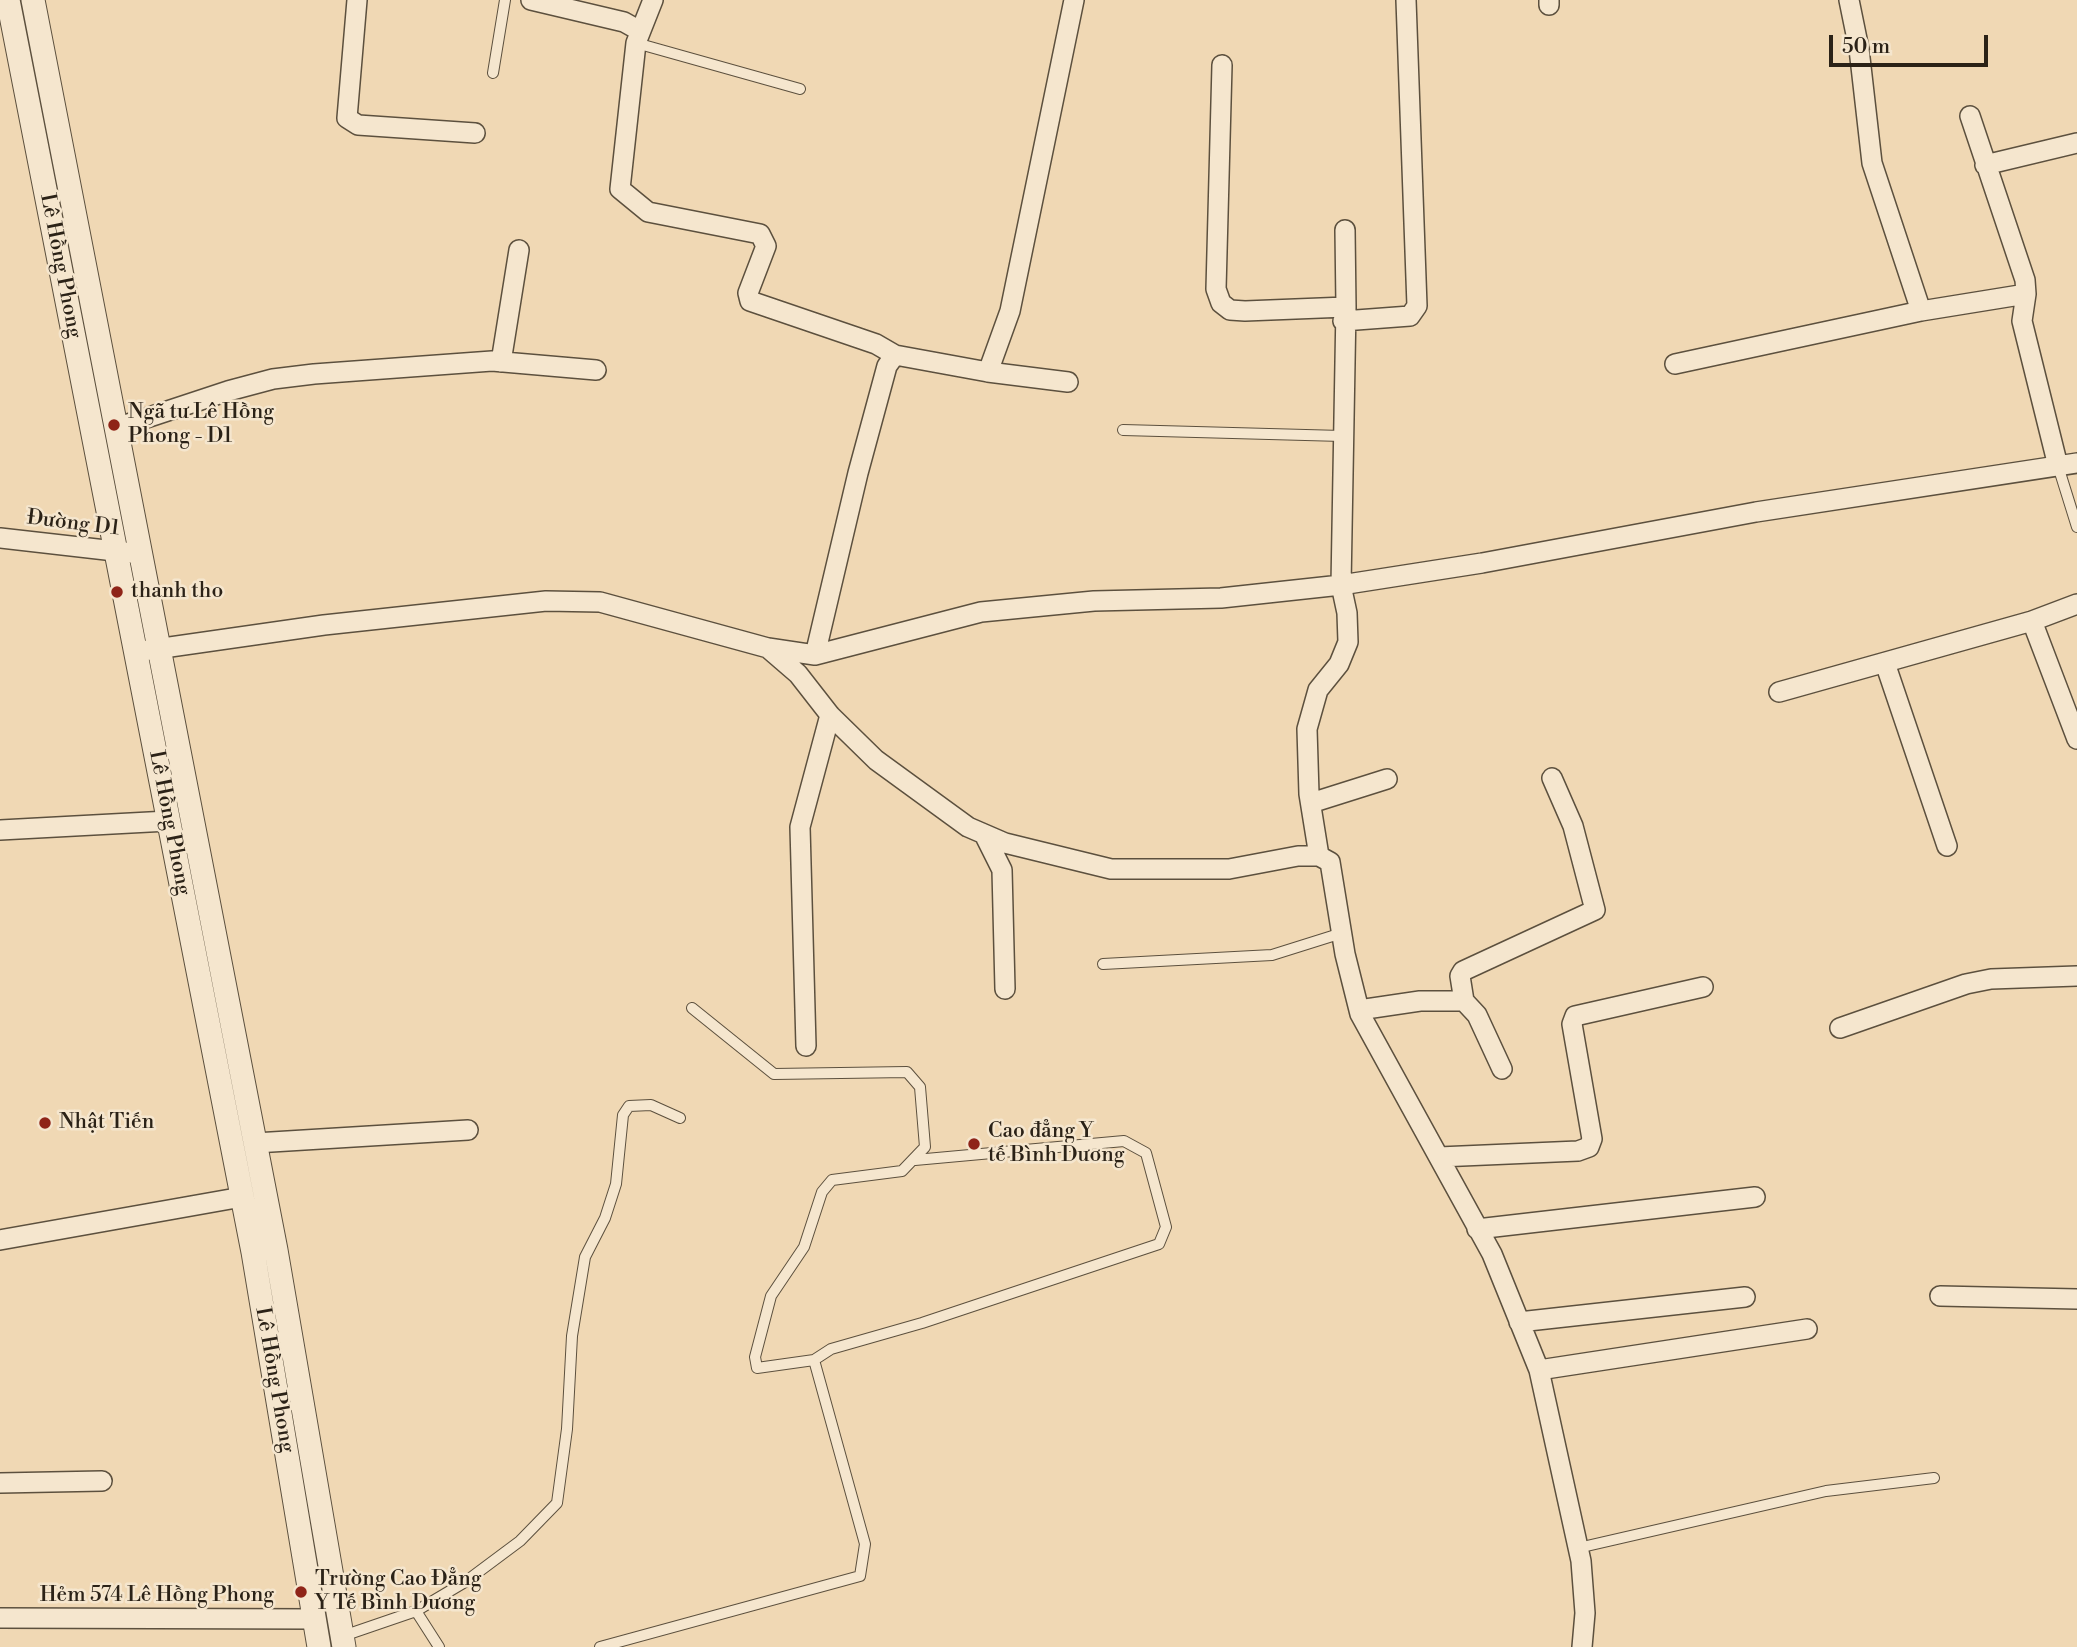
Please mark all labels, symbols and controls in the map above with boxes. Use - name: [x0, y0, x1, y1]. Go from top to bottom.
- scale bar: [1832, 21, 1991, 65]
- text: 50 m: [1842, 34, 1890, 60]
- street label: Lê Hồng Phong: [34, 191, 86, 341]
- place label: Ngã tư Lê Hồng Phong - D1: [128, 400, 274, 450]
- marker: Ngã tư Lê Hồng Phong - D1: [106, 417, 122, 433]
- street label: Đường D1: [25, 506, 121, 542]
- place label: thanh tho: [131, 579, 223, 605]
- marker: thanh tho: [109, 584, 125, 600]
- street label: Lê Hồng Phong: [143, 748, 195, 898]
- place label: Nhật Tiến: [59, 1110, 154, 1136]
- marker: Nhật Tiến: [37, 1115, 53, 1131]
- place label: Cao đẳng Y tế Bình Dương: [988, 1119, 1125, 1169]
- marker: Cao đẳng Y tế Bình Dương: [966, 1136, 982, 1152]
- street label: Lê Hồng Phong: [249, 1305, 299, 1455]
- place label: Trường Cao Đẳng Y Tế Bình Dương: [315, 1567, 482, 1617]
- street label: Hẻm 574 Lê Hồng Phong: [40, 1583, 274, 1609]
- marker: Trường Cao Đẳng Y Tế Bình Dương: [293, 1584, 309, 1600]

